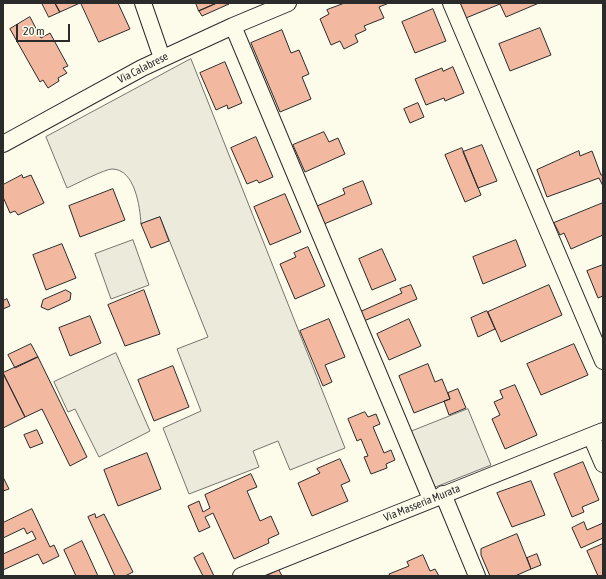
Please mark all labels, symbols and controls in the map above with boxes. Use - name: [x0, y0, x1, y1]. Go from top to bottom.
- scale bar: [18, 16, 72, 42]
- text: 20 m: [23, 24, 45, 38]
- street label: Via Calabrese: [116, 50, 170, 86]
- street label: Via Masseria Murata: [382, 482, 462, 524]

